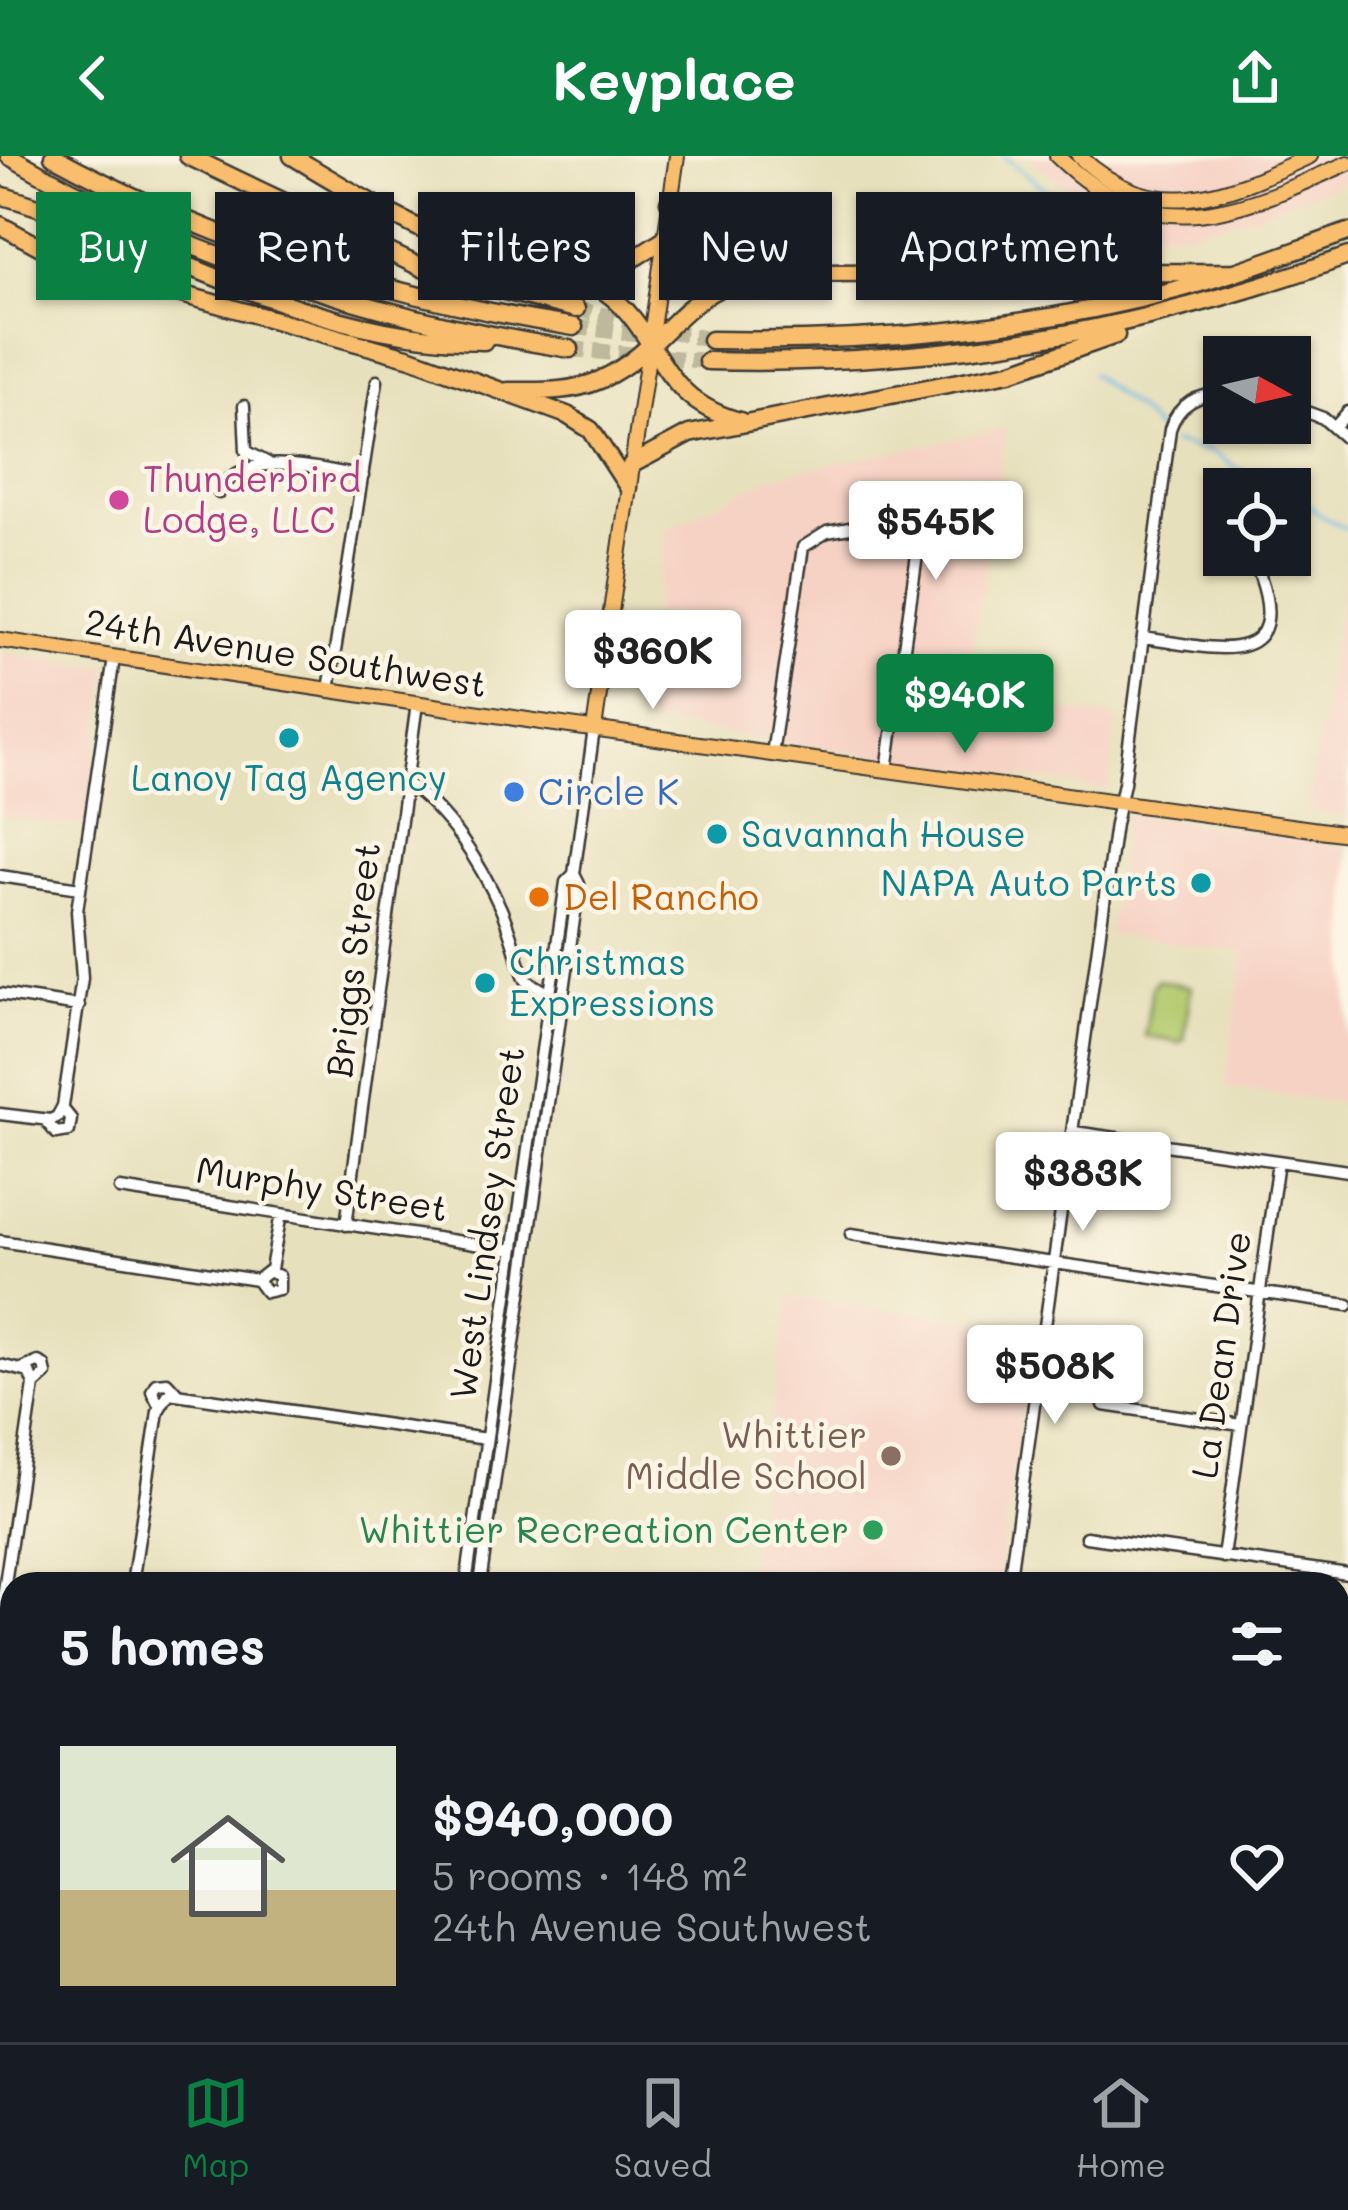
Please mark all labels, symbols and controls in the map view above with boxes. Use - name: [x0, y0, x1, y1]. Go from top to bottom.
- text: Keyplace: [552, 43, 796, 114]
- icon: back: [60, 45, 126, 111]
- icon: share: [1222, 45, 1288, 111]
- chip: Buy: [36, 192, 191, 300]
- chip: Rent: [215, 192, 394, 300]
- chip: Filters: [418, 192, 635, 300]
- chip: New: [659, 192, 832, 300]
- chip: Apartment: [856, 192, 1162, 300]
- north arrow: [1203, 336, 1311, 444]
- map controls: [1203, 336, 1311, 576]
- place label: Thunderbird Lodge, LLC: [143, 454, 361, 542]
- button: locate: [1203, 468, 1311, 576]
- pin: $545K: [852, 481, 1020, 583]
- marker: Thunderbird Lodge, LLC: [106, 487, 132, 513]
- text: $545K: [876, 494, 996, 545]
- street label: 24th Avenue Southwest: [82, 597, 490, 706]
- pin: $360K: [569, 610, 737, 712]
- text: $360K: [592, 623, 714, 674]
- pin: $940K: [881, 654, 1049, 756]
- text: $940K: [903, 667, 1027, 718]
- marker: Lanoy Tag Agency: [276, 725, 302, 751]
- place label: Lanoy Tag Agency: [131, 753, 447, 801]
- place label: Circle K: [538, 767, 679, 814]
- marker: Circle K: [501, 779, 527, 805]
- place label: Savannah House: [741, 809, 1026, 856]
- marker: Savannah House: [704, 821, 730, 847]
- street label: Briggs Street: [314, 839, 389, 1080]
- place label: NAPA Auto Parts: [881, 858, 1177, 905]
- marker: NAPA Auto Parts: [1188, 870, 1214, 896]
- place label: Del Rancho: [563, 872, 759, 919]
- marker: Del Rancho: [526, 884, 552, 910]
- place label: Christmas Expressions: [509, 937, 715, 1025]
- marker: Christmas Expressions: [472, 970, 498, 996]
- street label: West Lindsey Street: [437, 1043, 535, 1403]
- pin: $383K: [999, 1132, 1167, 1234]
- street label: Murphy Street: [193, 1144, 451, 1232]
- text: $383K: [1023, 1145, 1143, 1196]
- street label: La Dean Drive: [1179, 1228, 1260, 1481]
- pin: $508K: [971, 1325, 1139, 1427]
- text: $508K: [994, 1338, 1116, 1389]
- place label: Whittier Middle School: [625, 1410, 867, 1498]
- marker: Whittier Middle School: [878, 1443, 904, 1469]
- place label: Whittier Recreation Center: [358, 1505, 849, 1552]
- marker: Whittier Recreation Center: [860, 1517, 886, 1543]
- text: 5 homes: [60, 1611, 265, 1678]
- icon: filters: [1224, 1611, 1290, 1677]
- text: $940,000: [432, 1782, 673, 1849]
- icon: home: [156, 1794, 300, 1938]
- icon: heart: [1224, 1833, 1290, 1899]
- text: 5 rooms · 148 m²: [432, 1849, 747, 1900]
- text: 24th Avenue Southwest: [432, 1900, 872, 1951]
- tab: Map: [182, 2070, 249, 2185]
- tab: Saved: [614, 2070, 712, 2185]
- tab: Home: [1076, 2070, 1166, 2185]

